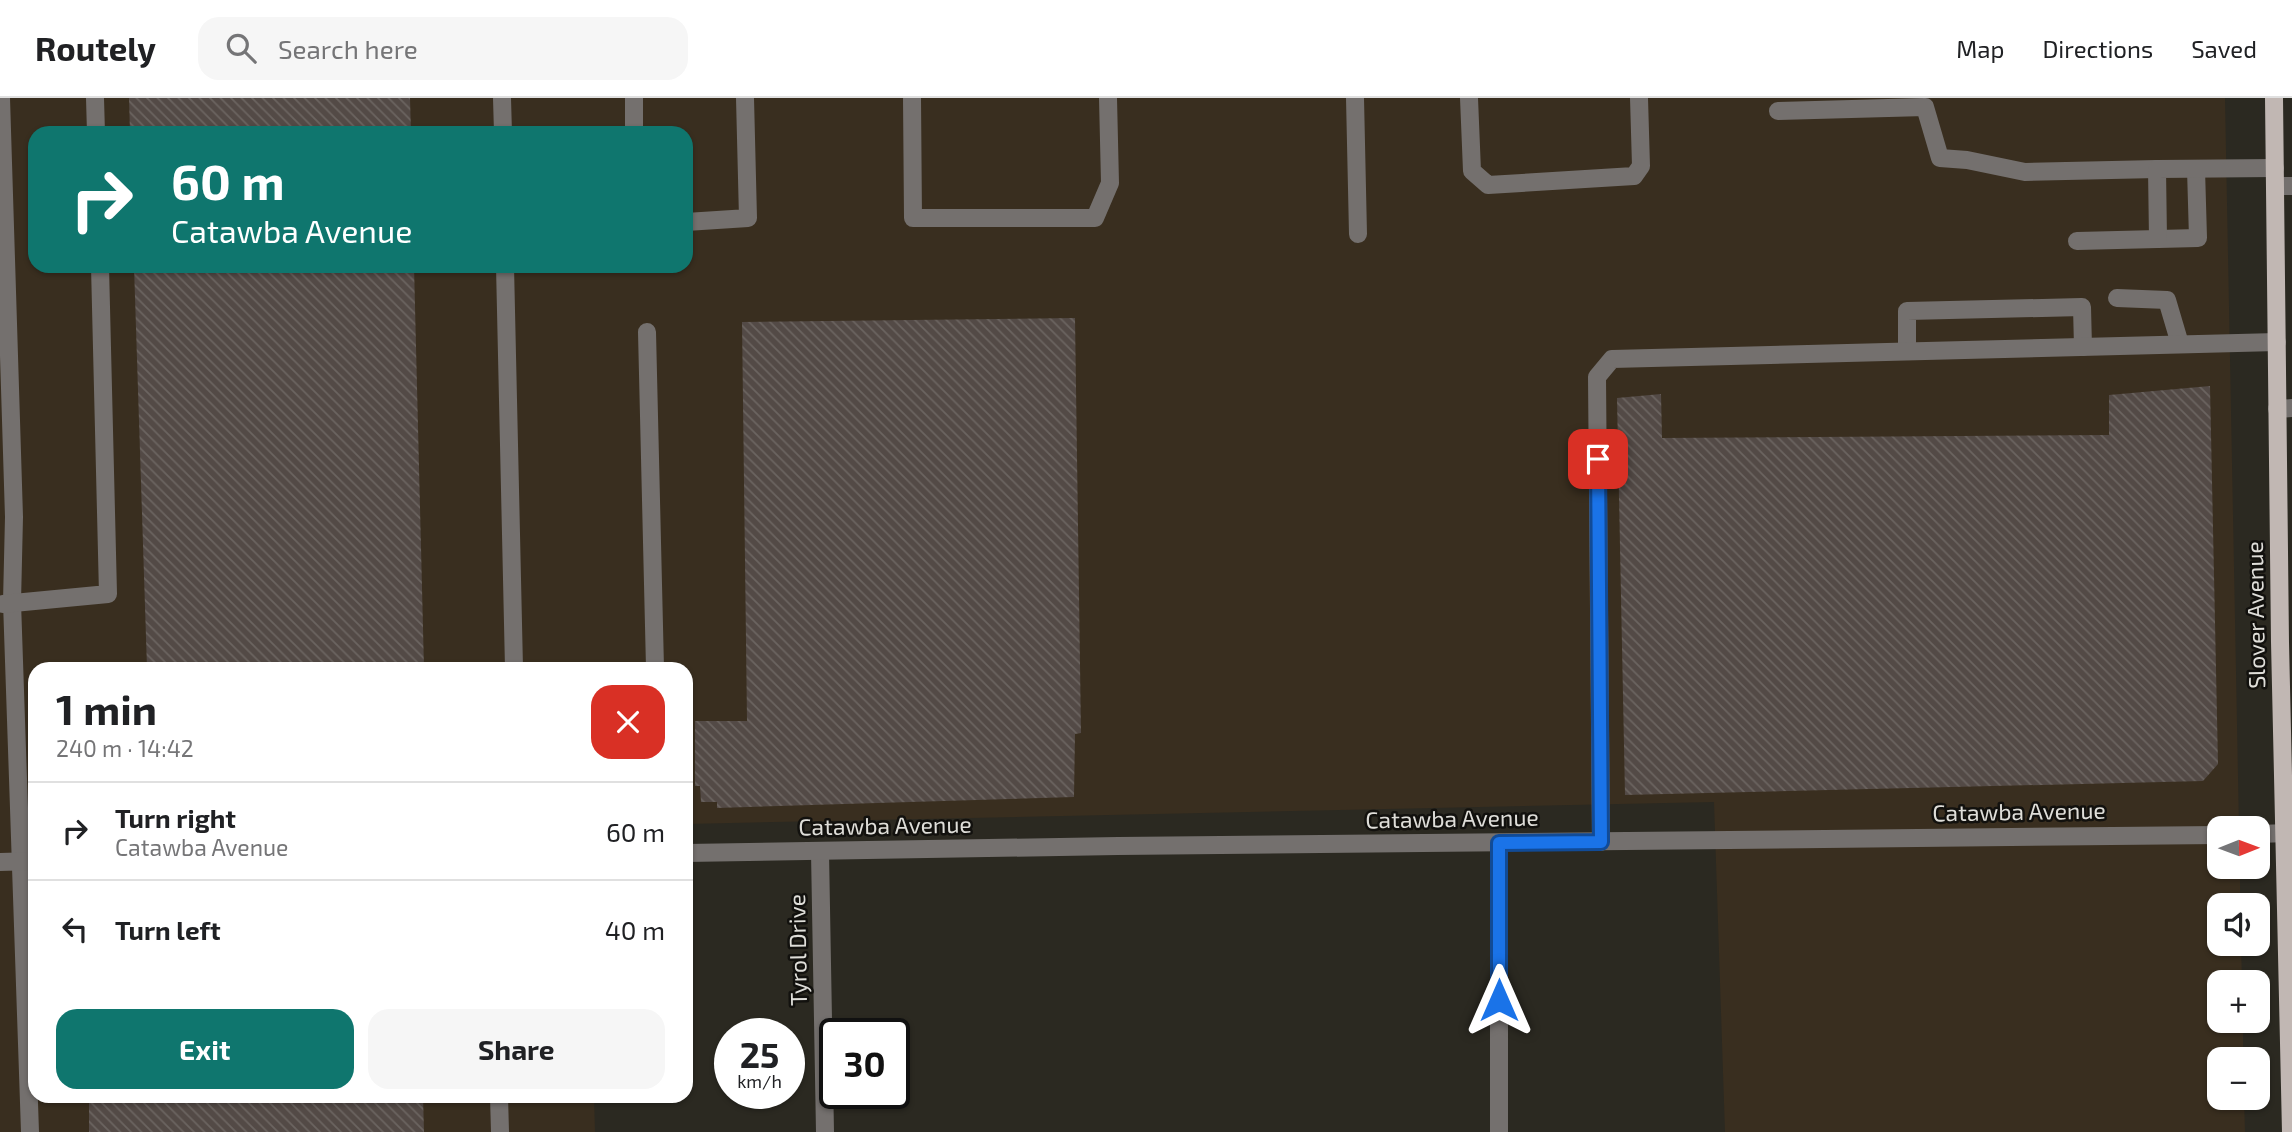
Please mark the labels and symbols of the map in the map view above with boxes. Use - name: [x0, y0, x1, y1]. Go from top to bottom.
- pin: [1568, 429, 1628, 489]
- street label: Slover Avenue: [2240, 541, 2270, 689]
- street label: Catawba Avenue: [1932, 795, 2106, 827]
- street label: Catawba Avenue: [1365, 802, 1539, 834]
- street label: Catawba Avenue: [798, 809, 972, 841]
- north arrow: [2207, 816, 2270, 878]
- street label: Tyrol Drive: [782, 894, 812, 1006]
- position arrow: [1462, 963, 1536, 1037]
- speed limit sign: 30: [819, 1018, 910, 1109]

